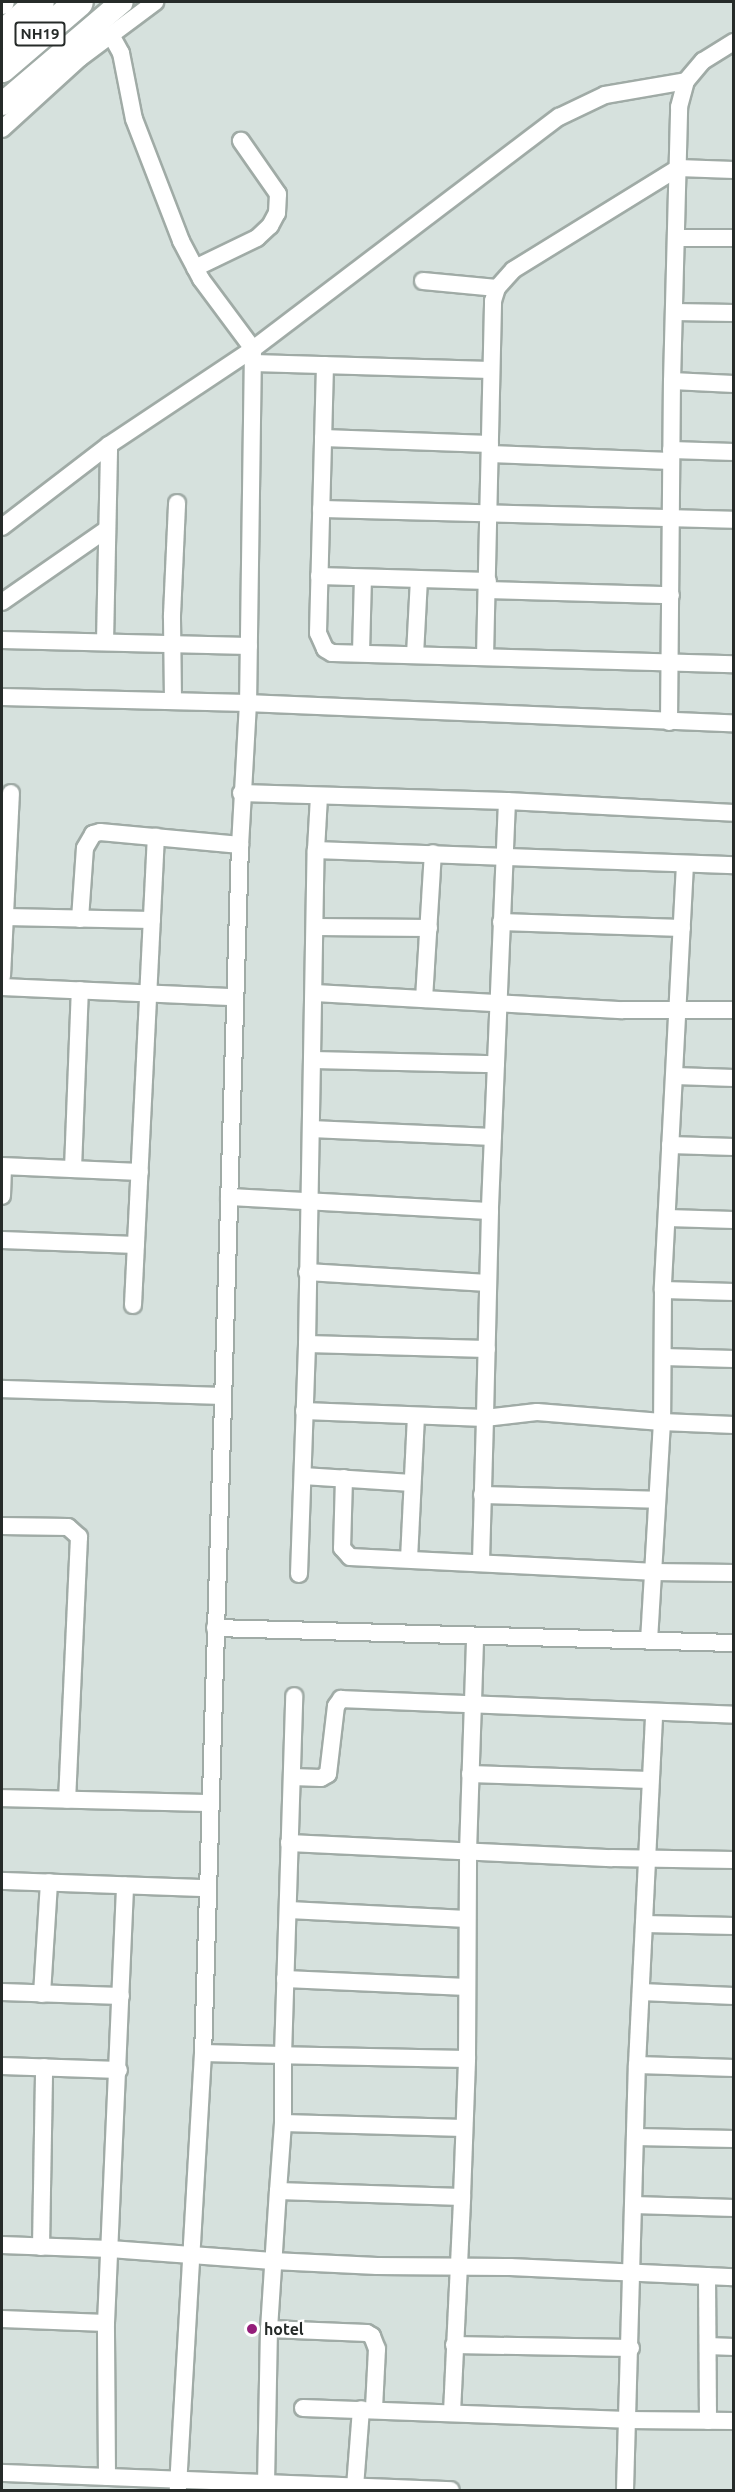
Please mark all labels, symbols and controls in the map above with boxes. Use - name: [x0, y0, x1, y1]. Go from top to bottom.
- road number: NH19: [15, 22, 66, 46]
- place label: hotel: [264, 2319, 304, 2339]
- marker: hotel: [245, 2322, 259, 2336]

